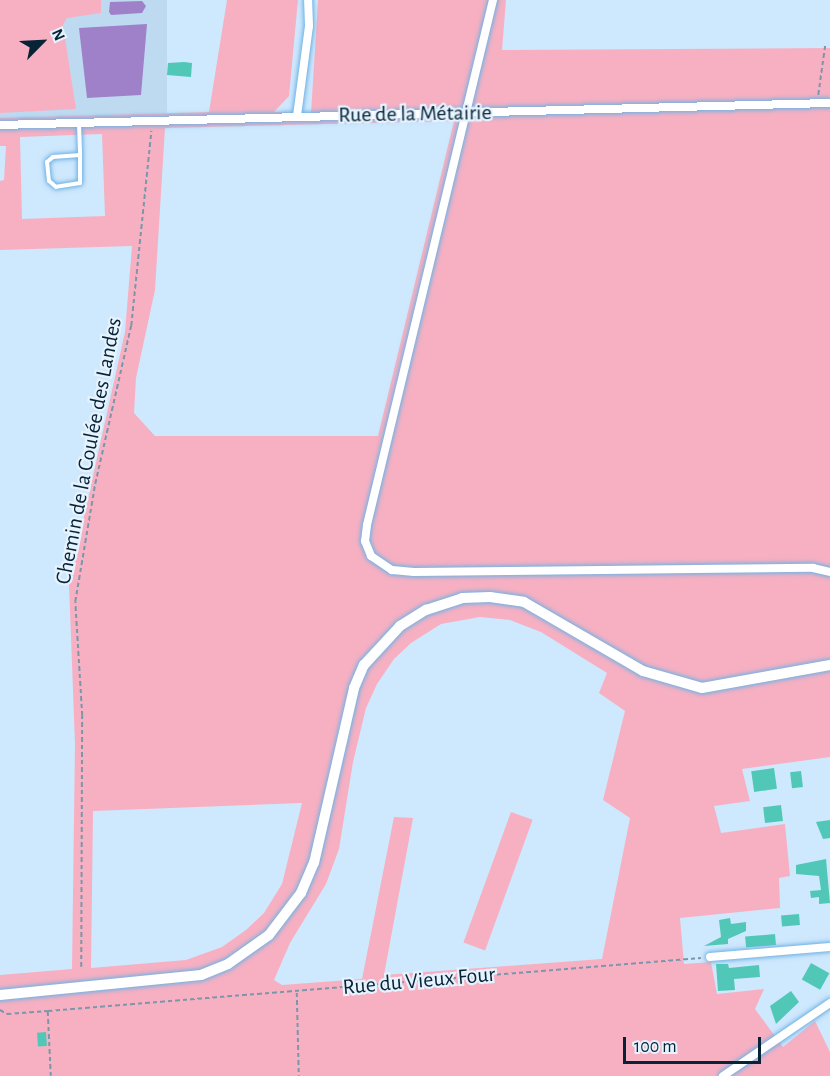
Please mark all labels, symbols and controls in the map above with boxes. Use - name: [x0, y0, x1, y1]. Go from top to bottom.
- north arrow: [12, 12, 72, 72]
- text: N: [49, 26, 68, 43]
- street label: Rue de la Métairie: [338, 99, 492, 129]
- street label: Chemin de la Coulée des Landes: [50, 315, 128, 587]
- street label: Rue du Vieux Four: [342, 961, 496, 1001]
- scale bar: [626, 1025, 764, 1063]
- text: 100 m: [634, 1038, 677, 1056]

